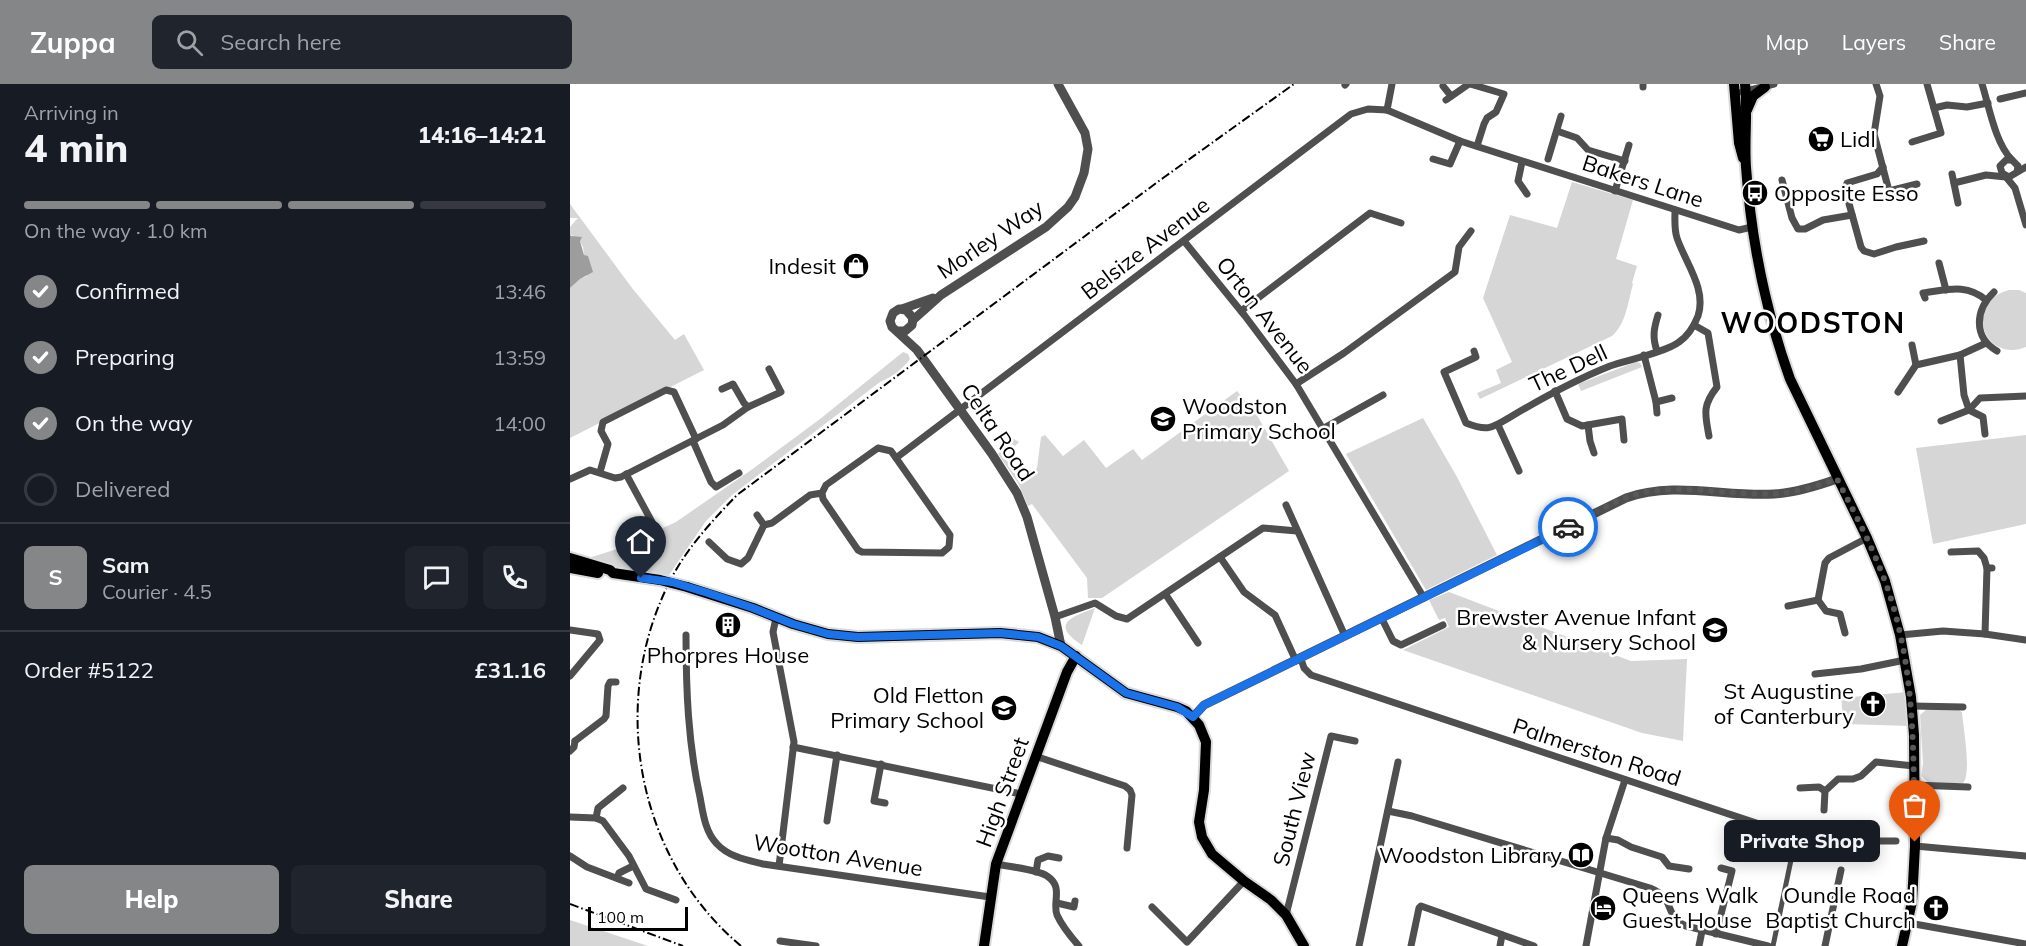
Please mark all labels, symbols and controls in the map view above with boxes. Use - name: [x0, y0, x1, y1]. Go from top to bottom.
- search box: [152, 15, 572, 69]
- text: Zuppa: [30, 25, 116, 60]
- icon: search: [173, 26, 206, 59]
- text: Search here: [221, 28, 341, 56]
- text: Map: [1766, 29, 1809, 55]
- text: Layers: [1842, 29, 1906, 55]
- text: Share: [1939, 29, 1996, 55]
- text: Arriving in: [24, 100, 119, 125]
- text: 14:16–14:21: [418, 121, 546, 149]
- text: 4 min: [24, 123, 129, 172]
- supermarket icon: Lidl: [1806, 124, 1836, 154]
- place label: Lidl: [1840, 125, 1876, 153]
- street label: Bakers Lane: [1579, 148, 1707, 214]
- bus stop icon: Opposite Esso: [1740, 178, 1770, 208]
- place label: Opposite Esso: [1774, 179, 1919, 207]
- street label: Belsize Avenue: [1075, 191, 1215, 305]
- street label: Morley Way: [932, 193, 1049, 285]
- text: On the way · 1.0 km: [24, 218, 208, 243]
- shop icon: Indesit: [841, 251, 871, 281]
- street label: Orton Avenue: [1211, 251, 1319, 379]
- place label: Indesit: [768, 252, 836, 280]
- icon: check: [24, 275, 57, 308]
- text: Confirmed: [75, 277, 180, 305]
- text: 13:46: [493, 279, 546, 304]
- district label: WOODSTON: [1720, 305, 1906, 340]
- street label: The Dell: [1525, 338, 1611, 398]
- icon: check: [24, 341, 57, 374]
- text: Preparing: [75, 343, 175, 371]
- text: 13:59: [493, 345, 546, 370]
- street label: Celta Road: [955, 378, 1041, 486]
- place label: Woodston Primary School: [1182, 392, 1336, 445]
- school or university icon: Woodston Primary School: [1148, 404, 1178, 434]
- icon: check: [24, 407, 57, 440]
- text: On the way: [75, 409, 193, 437]
- text: 14:00: [493, 411, 546, 436]
- text: Delivered: [75, 475, 170, 503]
- courier: [1538, 497, 1598, 557]
- icon: car: [1552, 511, 1585, 544]
- pin: [615, 516, 666, 578]
- icon: home: [624, 525, 657, 558]
- button: chat: [405, 546, 468, 609]
- button: phone: [483, 546, 546, 609]
- text: Sam: [102, 551, 150, 579]
- text: S: [48, 563, 63, 591]
- text: Courier · 4.5: [102, 579, 212, 604]
- place label: Brewster Avenue Infant & Nursery School: [1456, 603, 1696, 656]
- building icon: Phorpres House: [713, 610, 743, 640]
- school or university icon: Brewster Avenue Infant & Nursery School: [1700, 615, 1730, 645]
- place label: Phorpres House: [647, 641, 809, 669]
- text: Order #5122: [24, 656, 154, 684]
- text: £31.16: [475, 656, 546, 684]
- place label: St Augustine of Canterbury: [1714, 677, 1854, 730]
- place label: Old Fletton Primary School: [830, 681, 984, 734]
- church icon: St Augustine of Canterbury: [1858, 689, 1888, 719]
- school or university icon: Old Fletton Primary School: [989, 693, 1019, 723]
- street label: Palmerston Road: [1509, 712, 1685, 792]
- street label: High Street: [969, 733, 1035, 851]
- street label: South View: [1266, 749, 1322, 869]
- pin: [1889, 780, 1940, 842]
- icon: bag: [1898, 789, 1931, 822]
- callout: Private Shop: [1723, 821, 1879, 863]
- street label: Wootton Avenue: [751, 828, 925, 882]
- text: Private Shop: [1739, 828, 1865, 853]
- library icon: Woodston Library: [1566, 840, 1596, 870]
- place label: Woodston Library: [1379, 841, 1562, 869]
- button: Help: [24, 865, 279, 934]
- button: Share: [291, 865, 546, 934]
- place label: Queens Walk Guest House: [1622, 881, 1759, 934]
- place label: Oundle Road Baptist Church: [1765, 881, 1916, 934]
- hotel icon: Queens Walk Guest House: [1588, 893, 1618, 923]
- church icon: Oundle Road Baptist Church: [1921, 893, 1951, 923]
- scale bar: [588, 904, 688, 932]
- text: 100 m: [597, 907, 644, 927]

